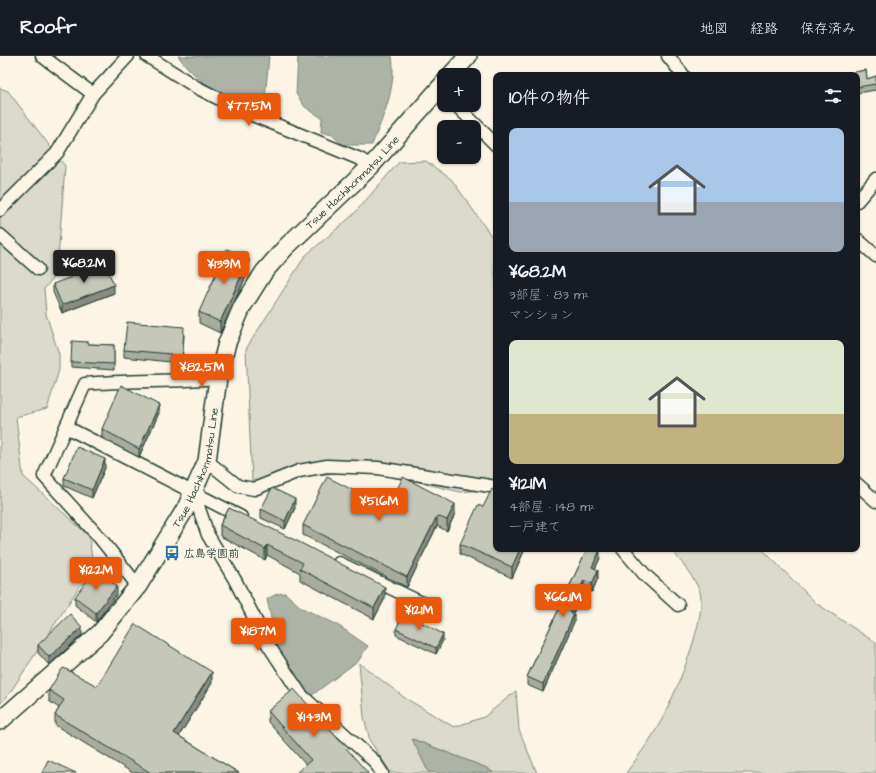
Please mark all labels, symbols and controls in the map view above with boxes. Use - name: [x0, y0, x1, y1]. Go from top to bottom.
- text: Roofr: [20, 14, 77, 41]
- text: 地図: [700, 19, 728, 39]
- text: 経路: [750, 19, 778, 39]
- text: 保存済み: [800, 19, 856, 39]
- map controls: [437, 68, 481, 164]
- button: +: [437, 68, 481, 112]
- icon: filters: [822, 85, 844, 107]
- text: 10件の物件: [509, 86, 590, 110]
- pin: ¥77.5M: [216, 93, 282, 127]
- text: ¥77.5M: [227, 97, 271, 115]
- button: −: [437, 120, 481, 164]
- street label: Tsue Hachihonmatsu Line: [302, 132, 402, 232]
- icon: home: [641, 154, 713, 226]
- pin: ¥68.2M: [51, 250, 117, 284]
- pin: ¥139M: [196, 251, 252, 285]
- text: ¥68.2M: [62, 254, 106, 272]
- text: ¥139M: [207, 255, 241, 273]
- text: ¥68.2M: [509, 260, 566, 284]
- text: 3部屋 · 83 m²: [509, 286, 589, 304]
- text: マンション: [509, 306, 573, 324]
- pin: ¥82.5M: [169, 354, 235, 388]
- text: ¥82.5M: [180, 358, 224, 376]
- icon: home: [641, 366, 713, 438]
- street label: Tsue Hachihonmatsu Line: [168, 407, 221, 530]
- text: ¥121M: [509, 472, 546, 496]
- pin: ¥51.6M: [346, 488, 412, 522]
- text: ¥51.6M: [360, 492, 398, 510]
- text: 4部屋 · 148 m²: [509, 498, 595, 516]
- text: 一戸建て: [509, 518, 561, 536]
- bus stop icon: 広島学園前: [163, 544, 181, 562]
- place label: 広島学園前: [184, 546, 239, 561]
- pin: ¥122M: [68, 557, 124, 591]
- text: ¥122M: [79, 561, 113, 579]
- pin: ¥66.1M: [530, 584, 596, 618]
- text: ¥66.1M: [544, 588, 582, 606]
- pin: ¥121M: [391, 597, 447, 631]
- text: ¥121M: [405, 601, 433, 619]
- pin: ¥187M: [230, 618, 286, 652]
- text: ¥187M: [240, 622, 276, 640]
- pin: ¥143M: [286, 704, 342, 738]
- text: ¥143M: [297, 708, 331, 726]

